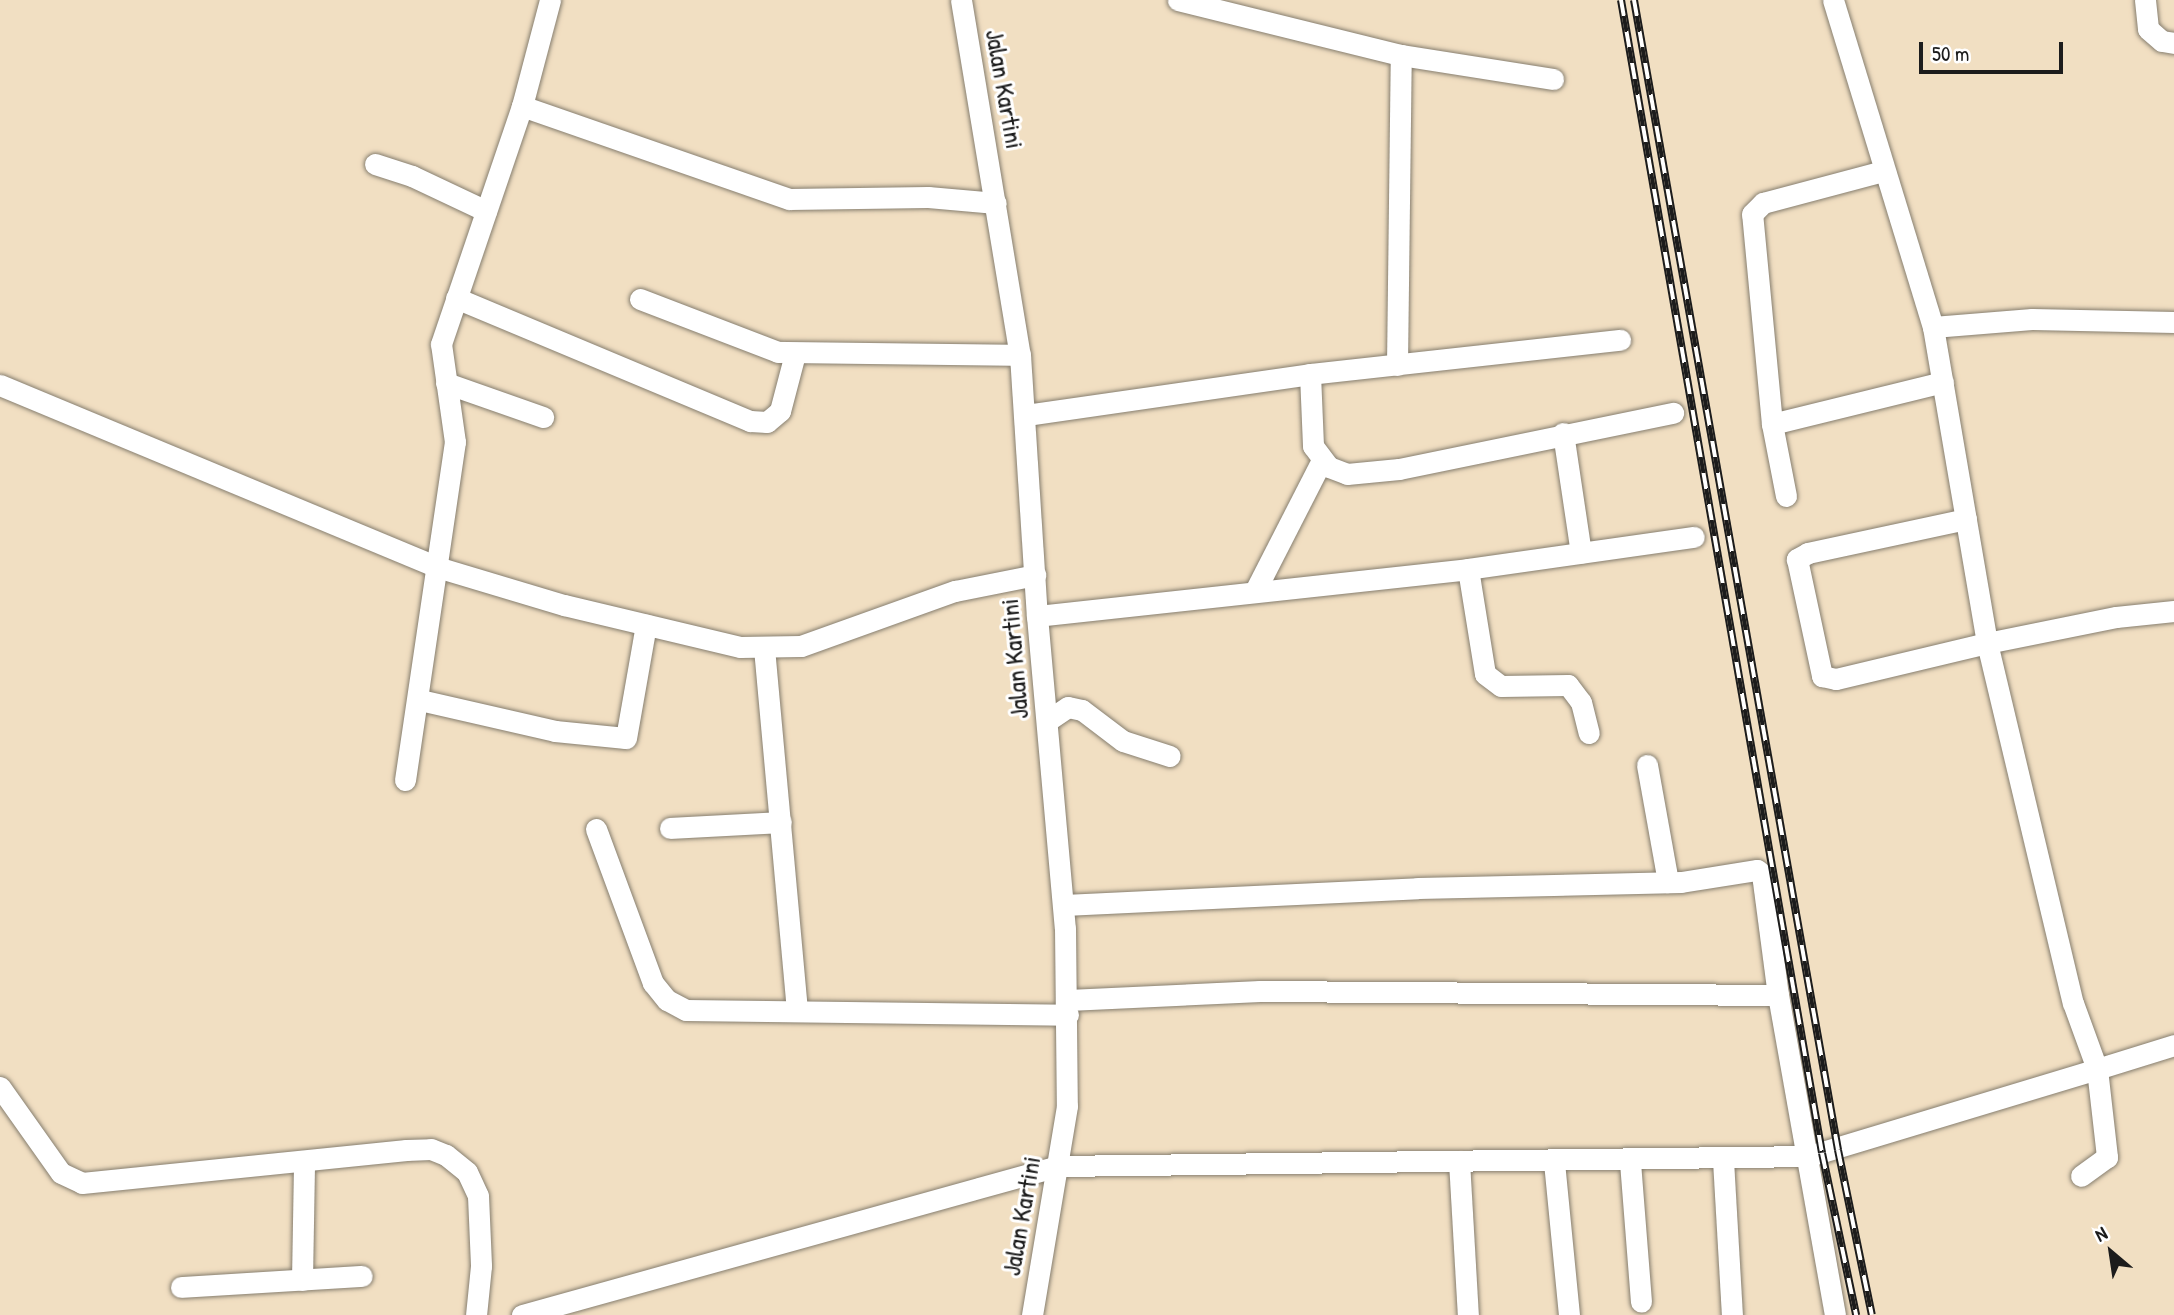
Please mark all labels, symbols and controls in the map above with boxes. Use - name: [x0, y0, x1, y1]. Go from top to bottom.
- street label: Jalan Kartini: [979, 27, 1031, 151]
- scale bar: [1922, 28, 2066, 72]
- text: 50 m: [1932, 39, 1969, 68]
- street label: Jalan Kartini: [993, 597, 1035, 721]
- street label: Jalan Kartini: [995, 1154, 1047, 1278]
- north arrow: [2076, 1217, 2146, 1287]
- text: N: [2090, 1220, 2112, 1247]

